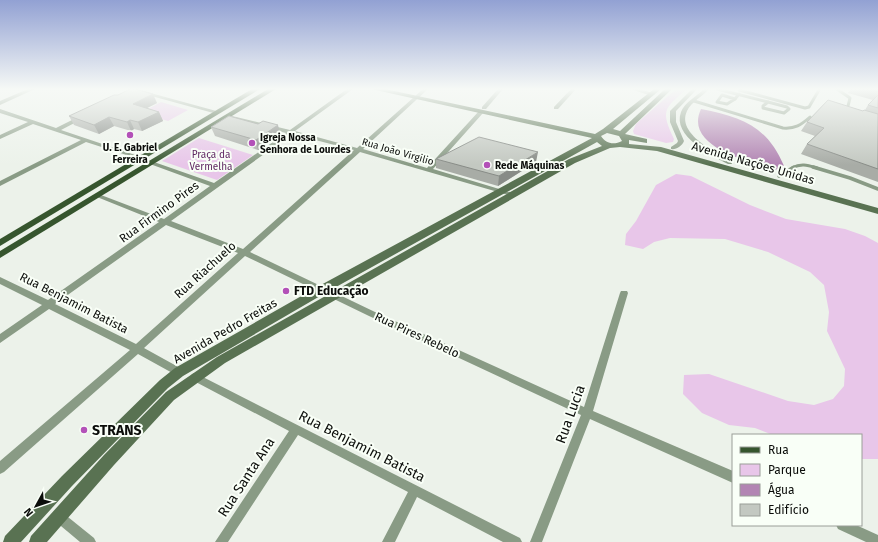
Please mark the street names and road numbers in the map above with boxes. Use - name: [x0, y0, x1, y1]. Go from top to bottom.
- street label: Rua João Virgilio: [360, 136, 435, 168]
- street label: Avenida Nações Unidas: [690, 139, 816, 187]
- street label: Rua Firmino Pires: [116, 178, 202, 246]
- street label: Rua Riachuelo: [171, 239, 239, 301]
- street label: Rua Benjamim Batista: [17, 270, 131, 336]
- street label: Avenida Pedro Freitas: [171, 295, 280, 366]
- street label: Rua Pires Rebelo: [373, 309, 461, 361]
- street label: Rua Lucia: [552, 383, 589, 446]
- street label: Rua Benjamim Batista: [296, 407, 428, 486]
- street label: Rua Santa Ana: [214, 434, 278, 520]

